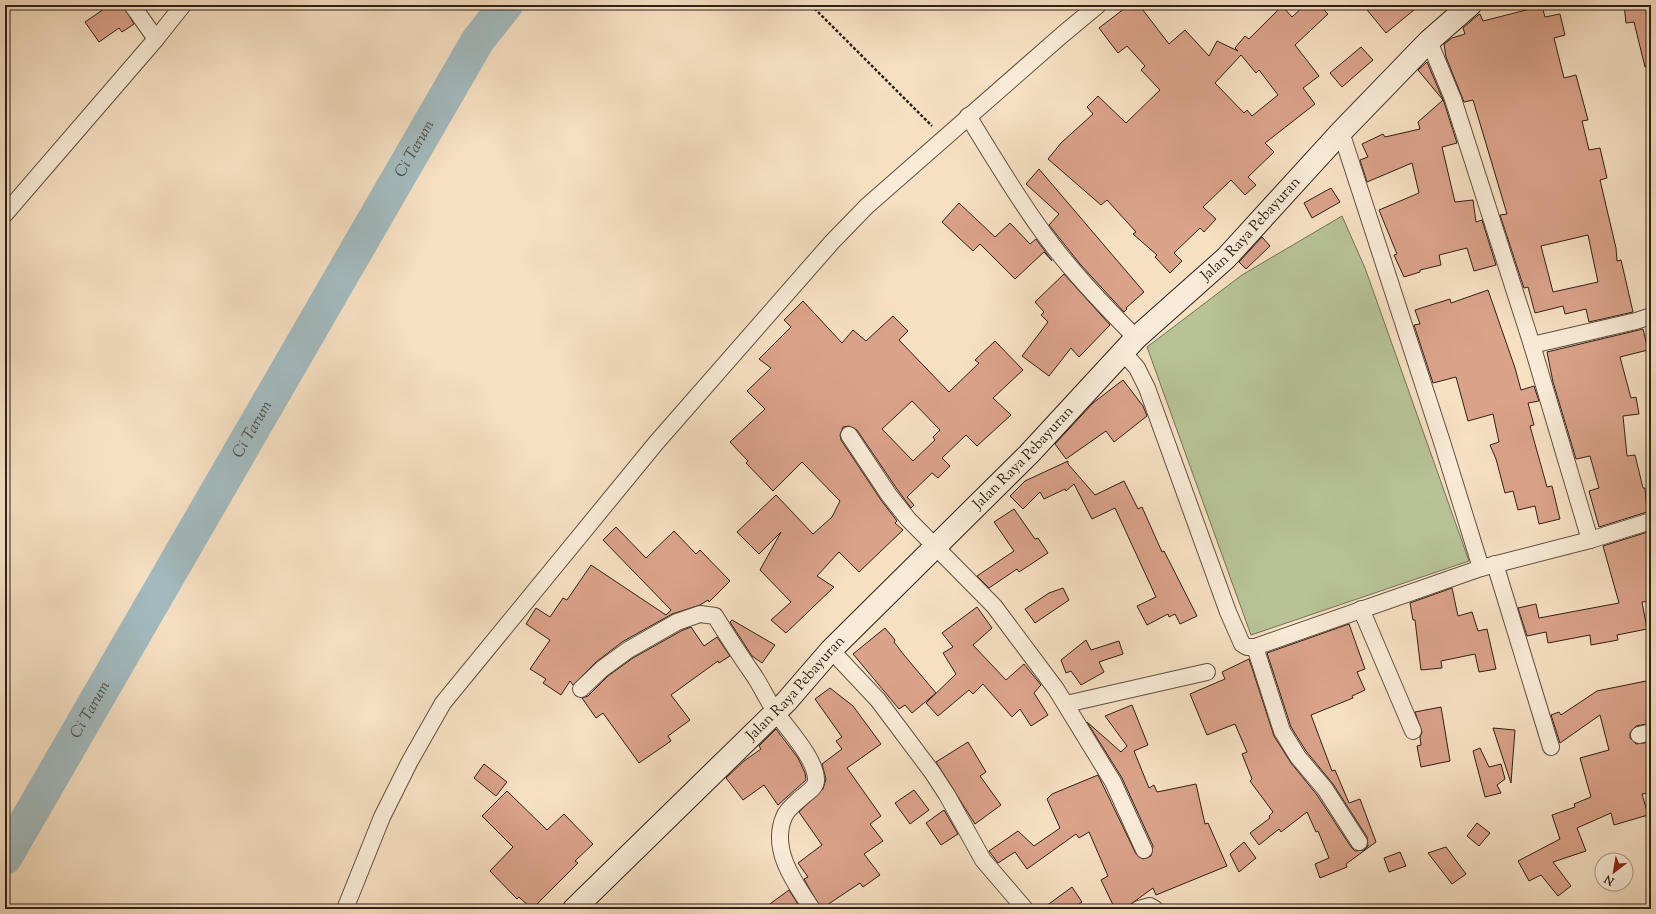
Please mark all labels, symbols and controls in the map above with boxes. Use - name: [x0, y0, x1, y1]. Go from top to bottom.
- water label: Ci Tarum: [389, 116, 441, 182]
- street label: Jalan Raya Pebayuran: [1196, 172, 1306, 287]
- water label: Ci Tarum: [227, 397, 278, 462]
- street label: Jalan Raya Pebayuran: [968, 401, 1079, 515]
- street label: Jalan Raya Pebayuran: [741, 631, 850, 746]
- water label: Ci Tarum: [65, 677, 116, 743]
- north arrow: [1594, 852, 1634, 892]
- text: N: [1601, 870, 1618, 889]

